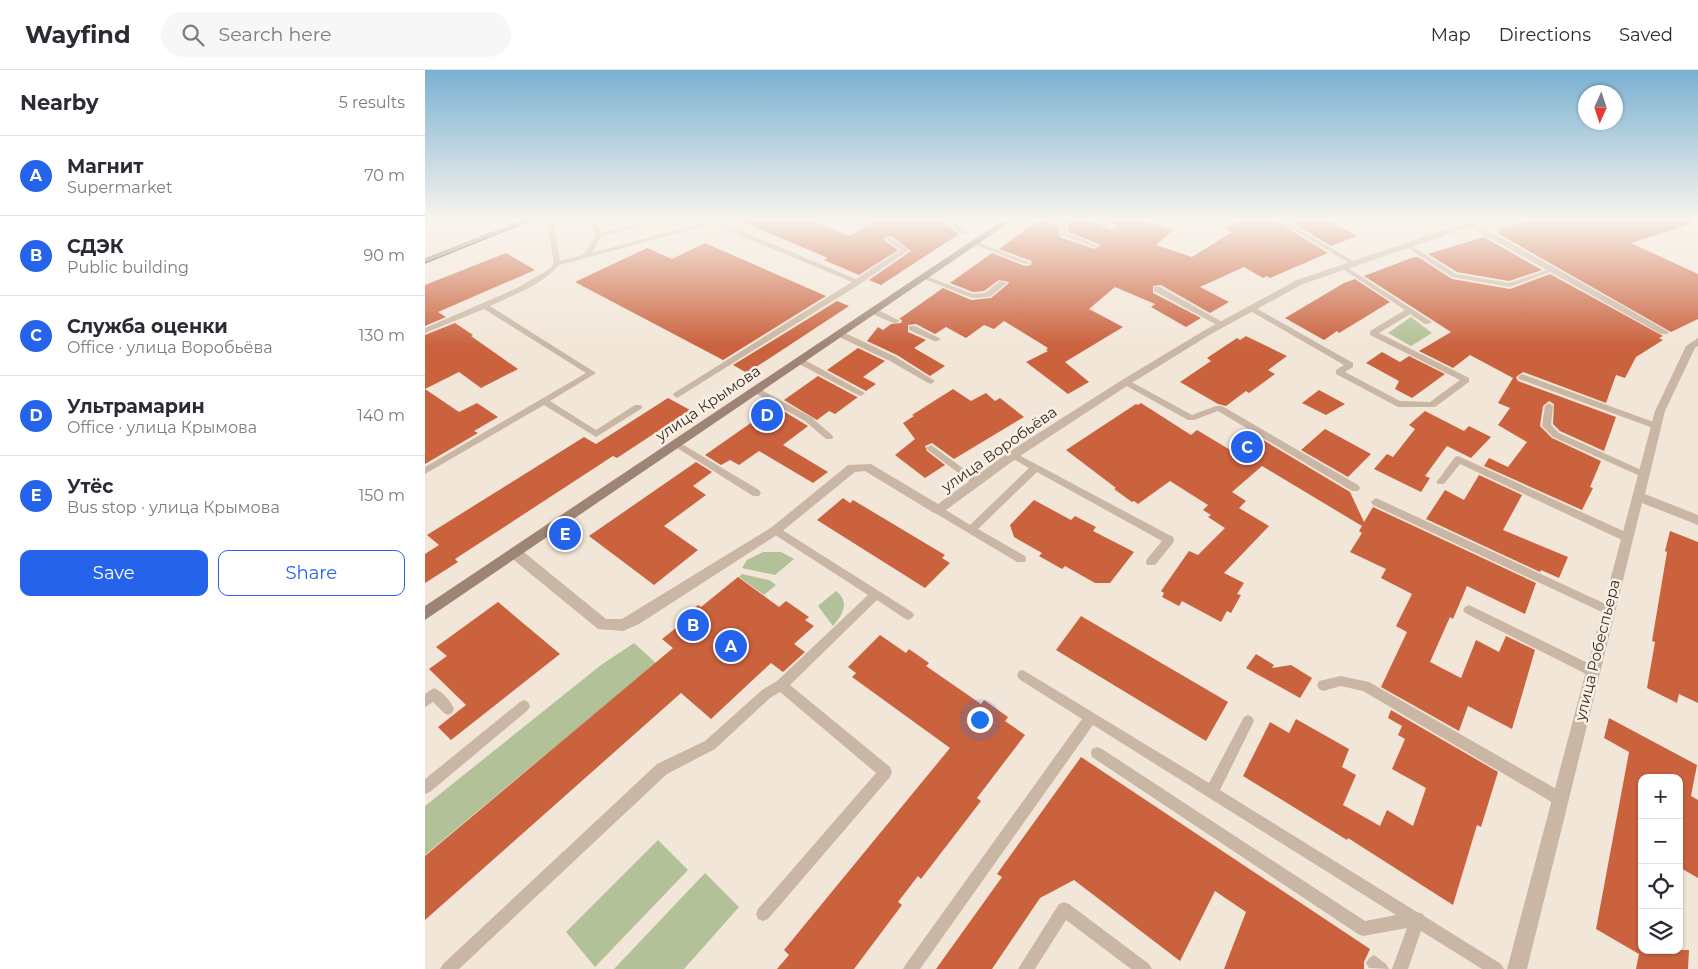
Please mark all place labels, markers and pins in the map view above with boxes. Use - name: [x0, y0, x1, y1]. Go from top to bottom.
- pin: D: [751, 396, 783, 434]
- pin: C: [1231, 428, 1263, 466]
- pin: E: [549, 515, 581, 553]
- pin: B: [677, 606, 709, 644]
- pin: A: [715, 627, 747, 665]

